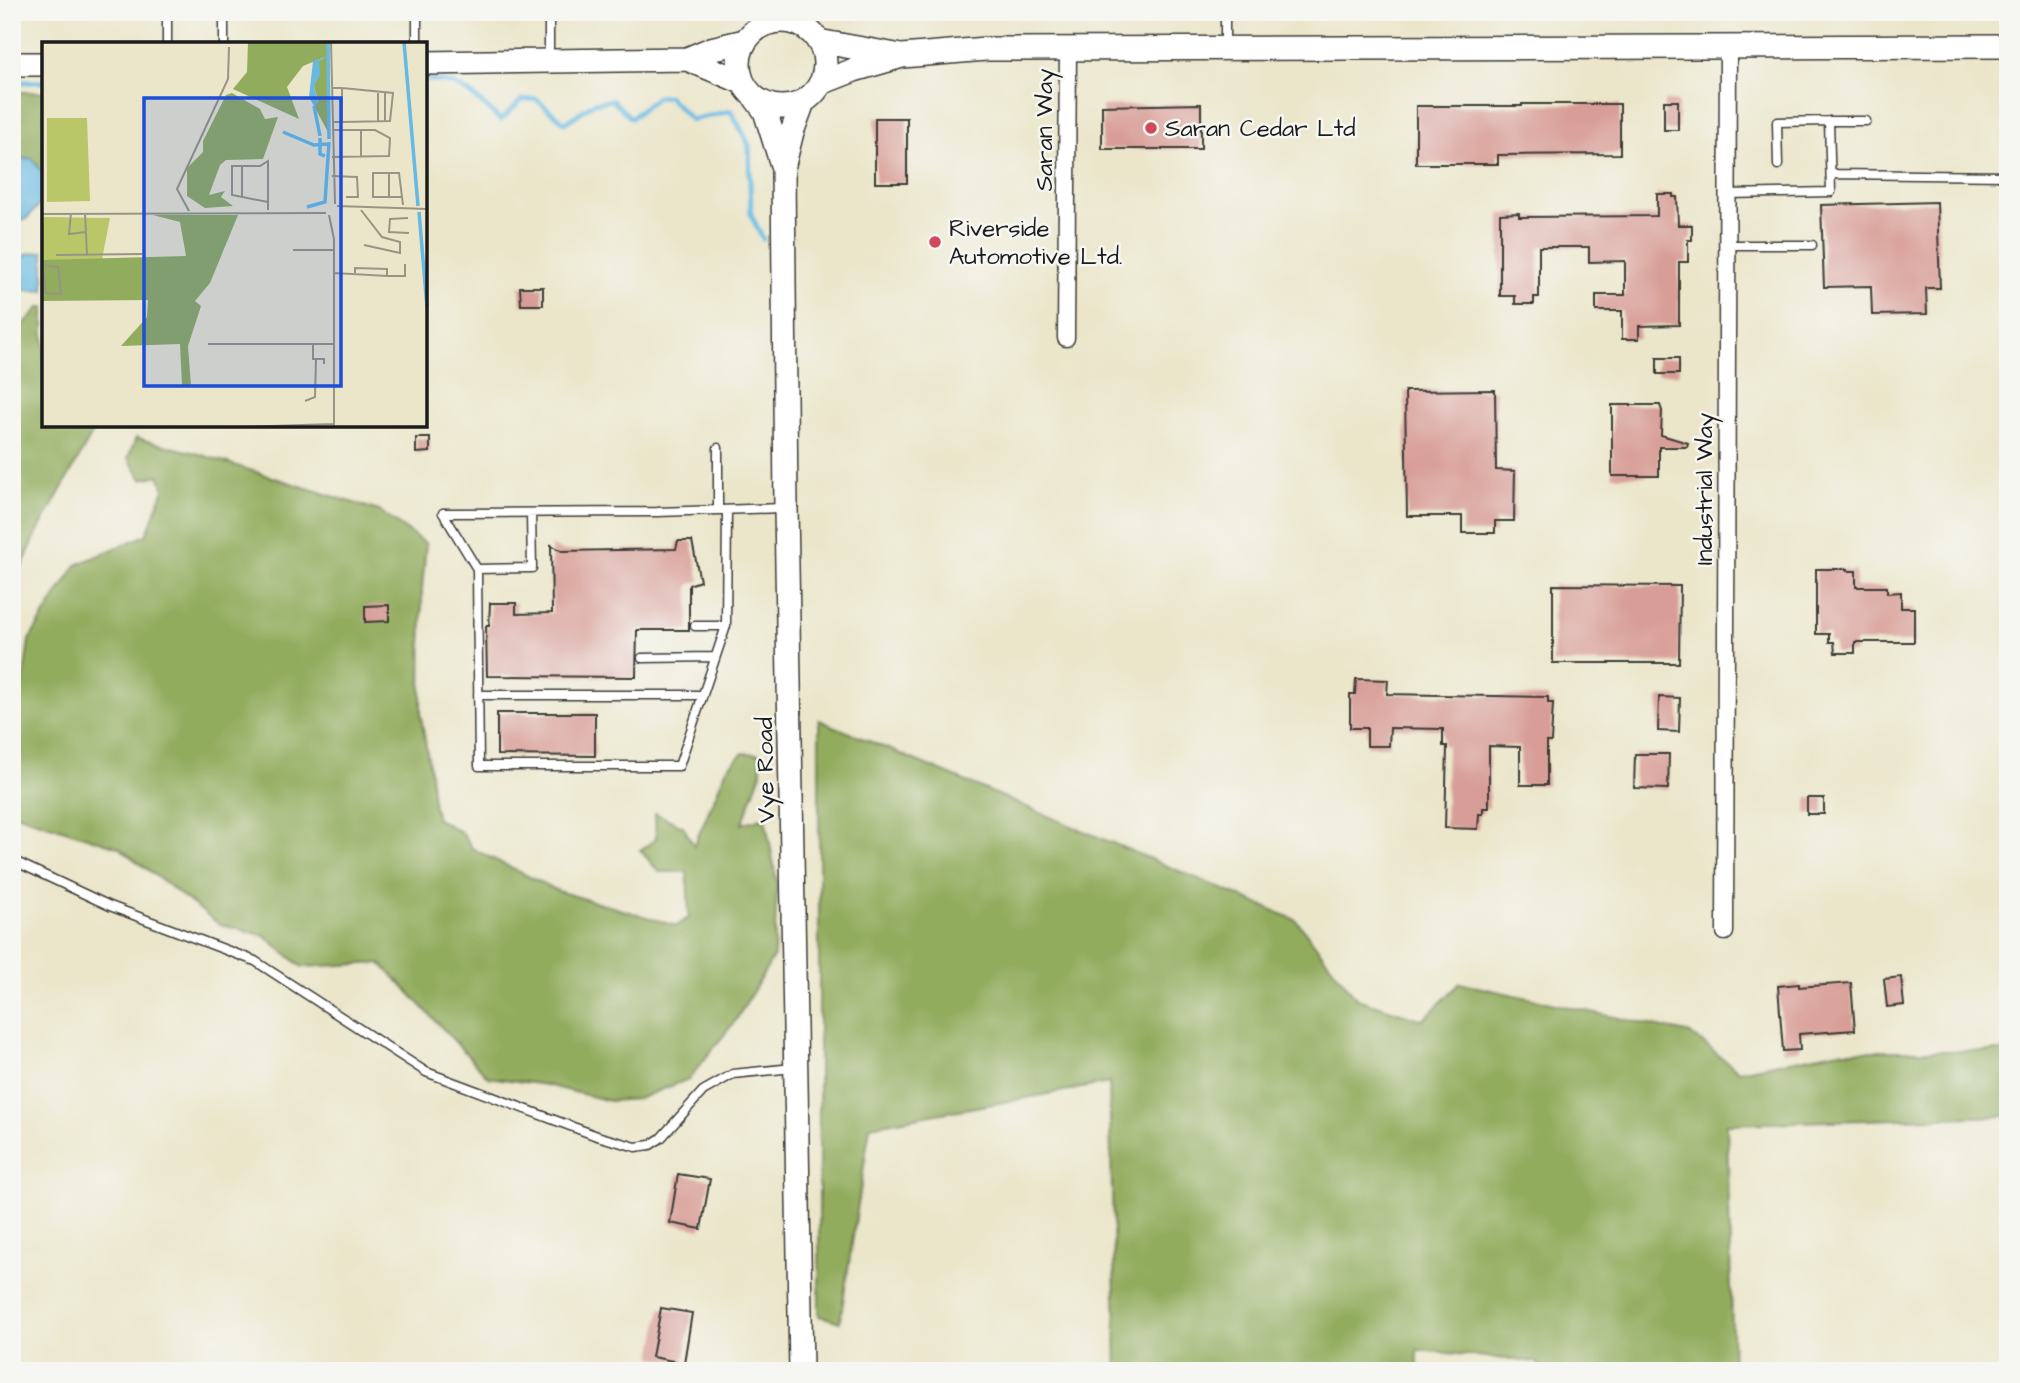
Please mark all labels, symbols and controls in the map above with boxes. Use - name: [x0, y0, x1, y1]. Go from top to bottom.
- inset map: [42, 42, 427, 427]
- street label: Saran Way: [1028, 69, 1063, 191]
- place label: Saran Cedar Ltd: [1165, 112, 1356, 146]
- marker: Saran Cedar Ltd: [1143, 120, 1159, 136]
- place label: Riverside Automotive Ltd.: [949, 212, 1122, 274]
- marker: Riverside Automotive Ltd.: [927, 234, 943, 250]
- street label: Industrial Way: [1688, 413, 1723, 565]
- street label: Vye Road: [748, 717, 785, 823]

